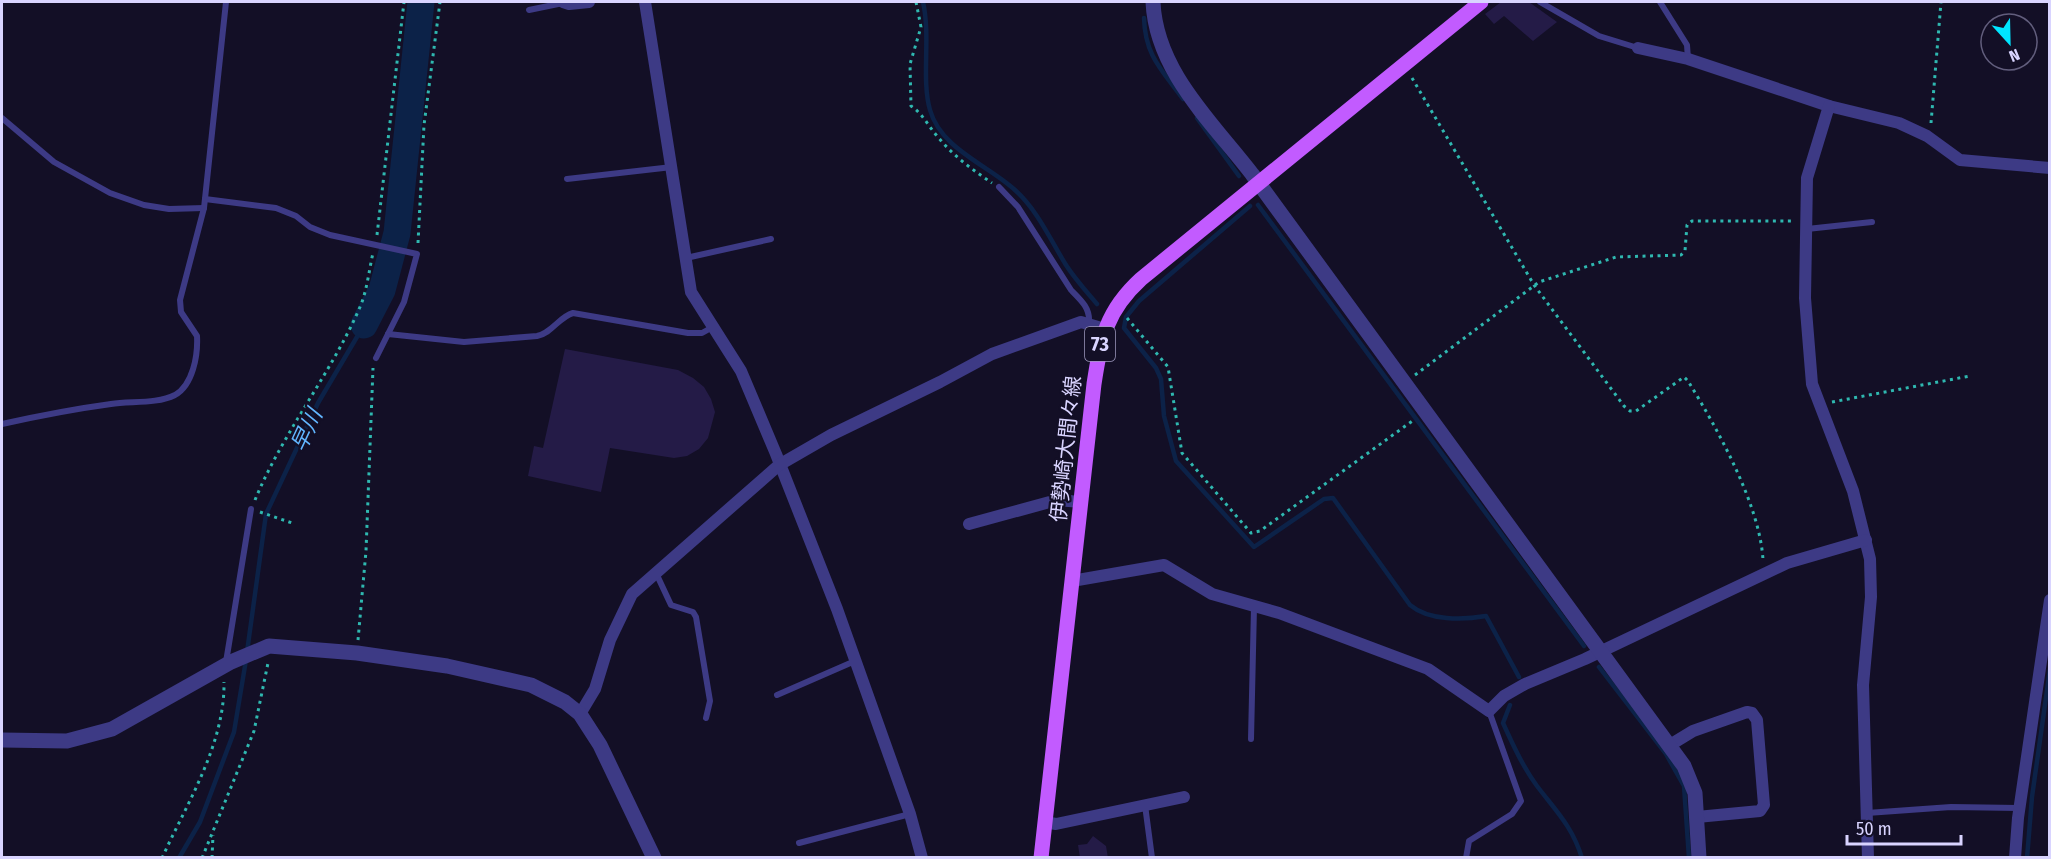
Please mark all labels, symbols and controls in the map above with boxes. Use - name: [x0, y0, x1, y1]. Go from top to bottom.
- north arrow: [1979, 12, 2039, 72]
- text: N: [2006, 45, 2022, 66]
- road number: 73: [1085, 327, 1115, 361]
- street label: 伊勢崎大間々線: [1045, 375, 1087, 523]
- water label: 早川: [285, 403, 329, 456]
- scale bar: [1847, 808, 1961, 846]
- text: 50 m: [1856, 818, 1892, 840]

